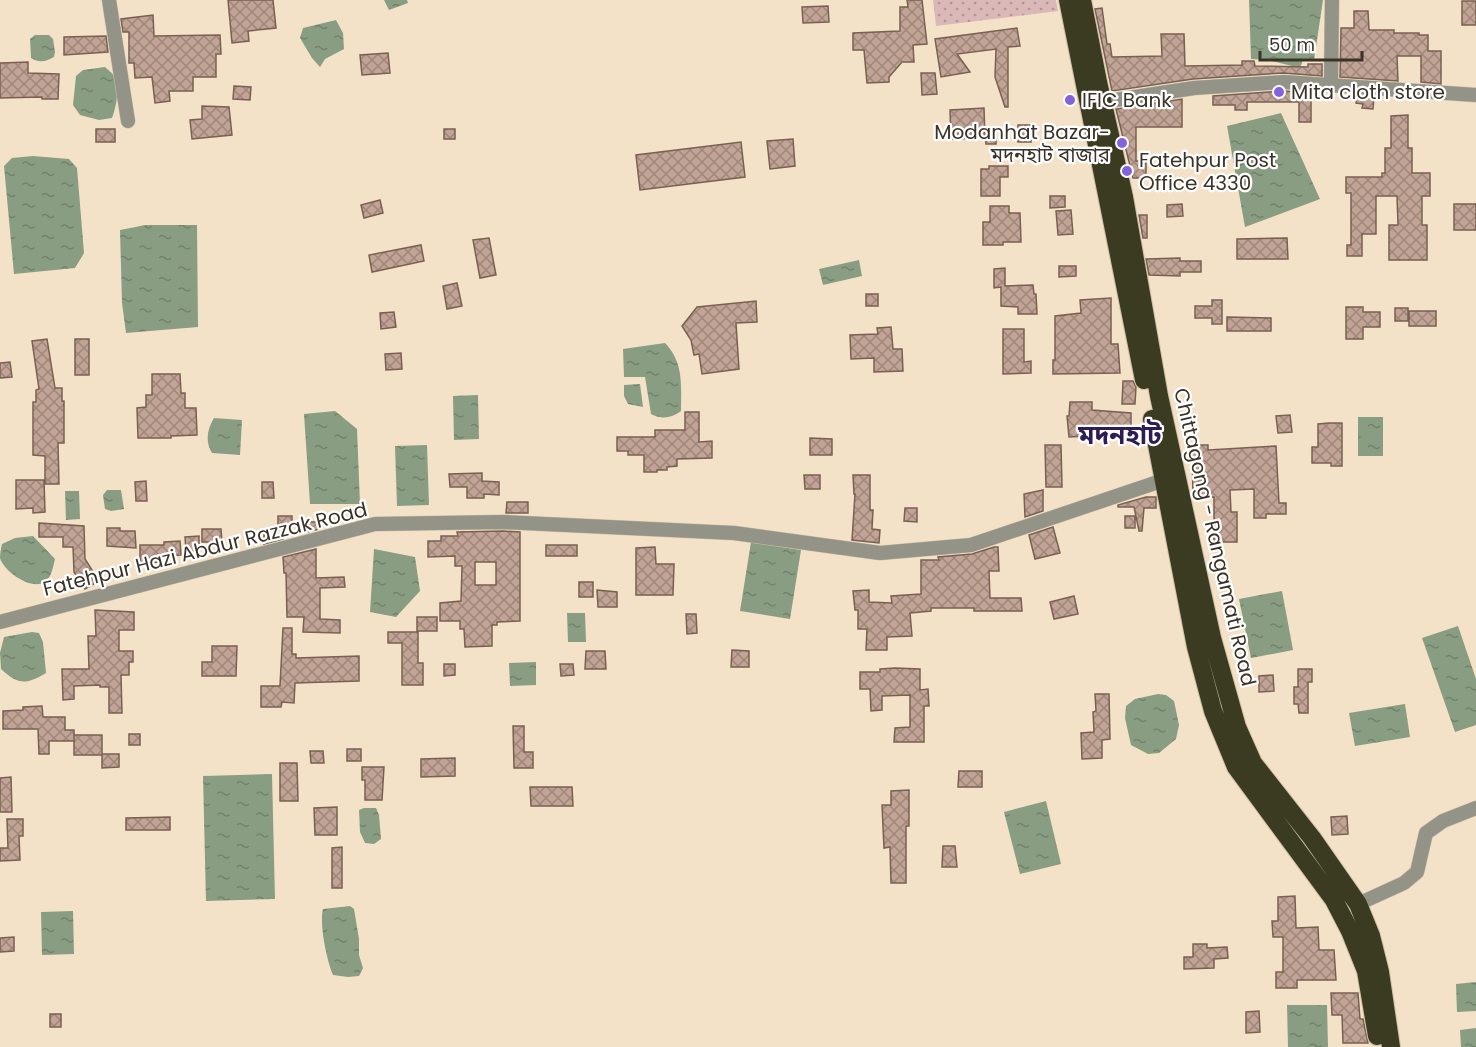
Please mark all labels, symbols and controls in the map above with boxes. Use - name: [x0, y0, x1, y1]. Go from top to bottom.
- scale bar: [1260, 24, 1362, 62]
- text: 50 m: [1269, 32, 1315, 57]
- place label: Mita cloth store: [1291, 78, 1445, 106]
- marker: Mita cloth store: [1272, 85, 1286, 99]
- place label: IFIC Bank: [1082, 86, 1172, 114]
- marker: IFIC Bank: [1063, 93, 1077, 107]
- place label: Modanhat Bazar- মদনহাট বাজার: [934, 118, 1111, 169]
- marker: Modanhat Bazar- মদনহাট বাজার: [1115, 136, 1129, 150]
- place label: Fatehpur Post Office 4330: [1139, 146, 1276, 197]
- marker: Fatehpur Post Office 4330: [1120, 164, 1134, 178]
- street label: Chittagong - Rangamati Road: [1167, 385, 1263, 689]
- district label: মদনহাট: [1077, 417, 1162, 453]
- street label: Fatehpur Hazi Abdur Razzak Road: [40, 495, 370, 603]

